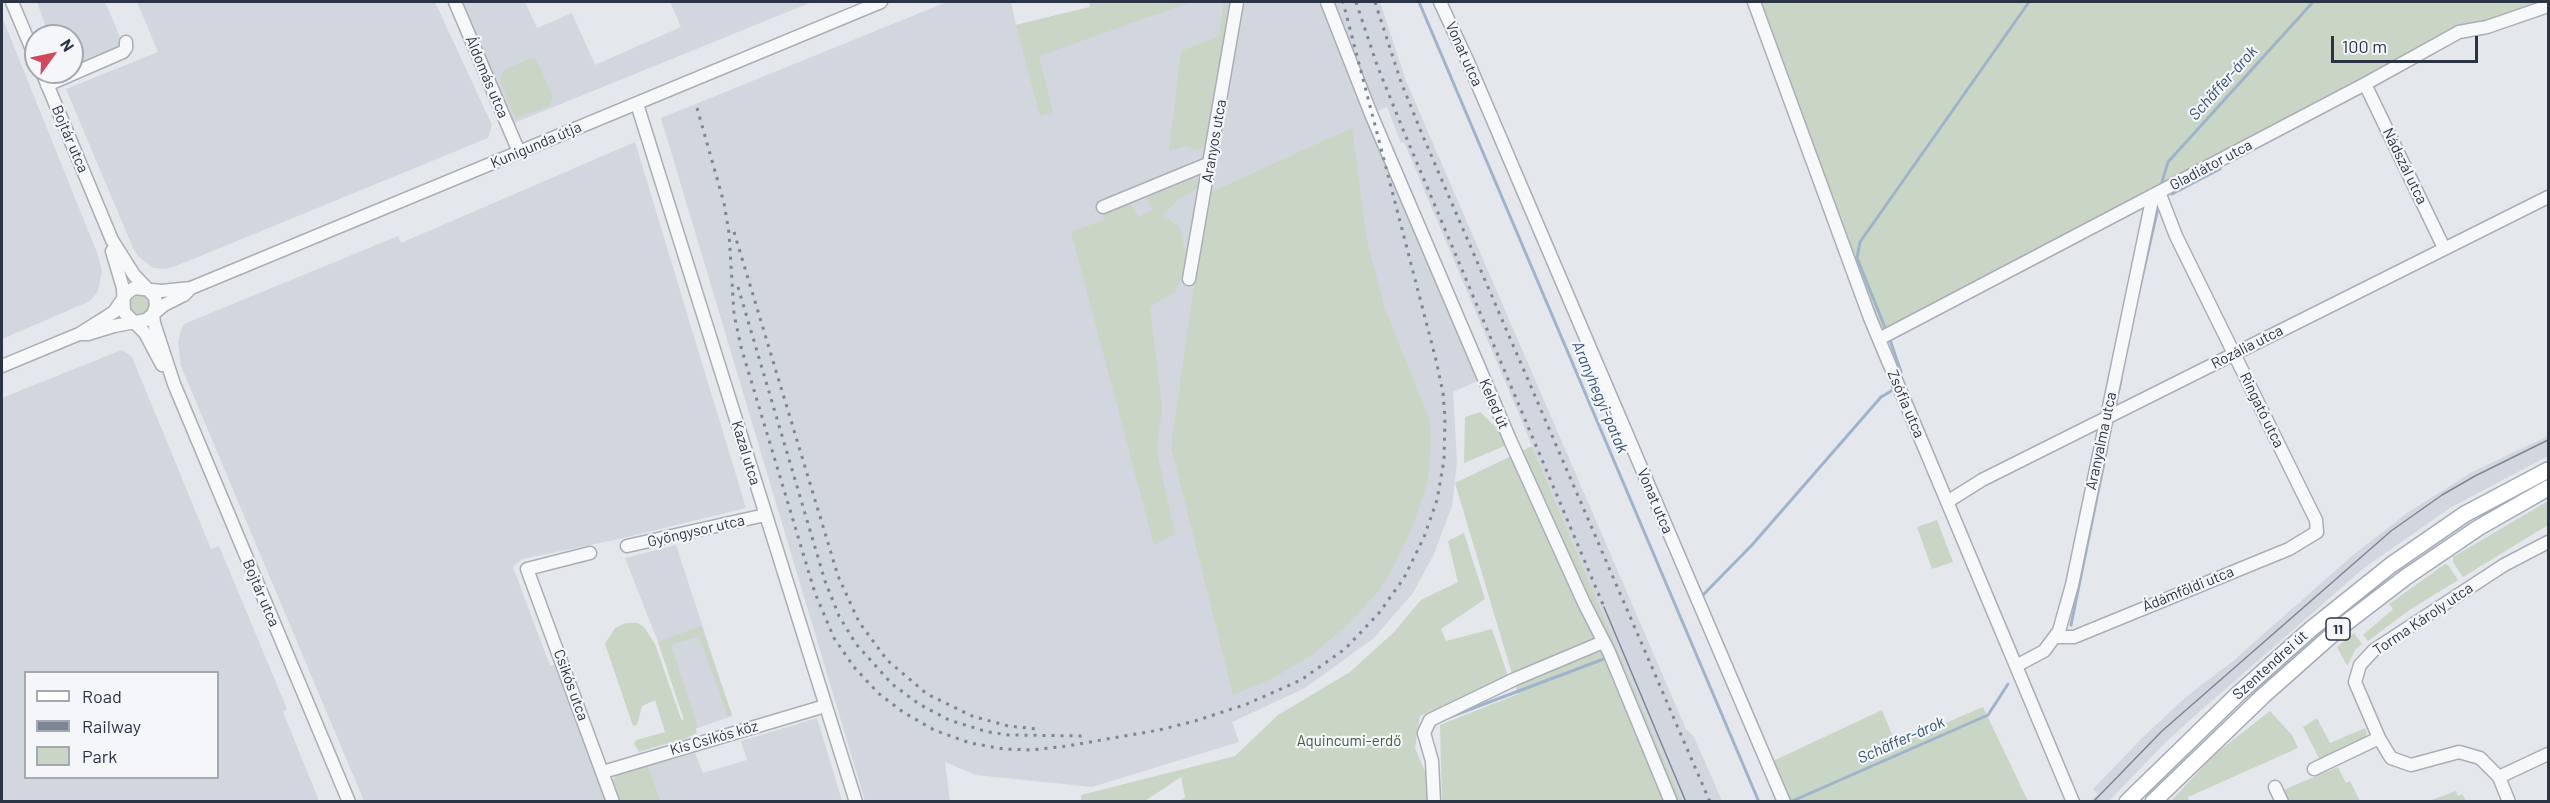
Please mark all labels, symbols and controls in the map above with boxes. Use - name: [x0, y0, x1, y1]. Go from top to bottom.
- street label: Vonat utca: [1442, 19, 1486, 89]
- north arrow: [24, 24, 84, 84]
- scale bar: [2334, 24, 2481, 62]
- street label: Áldomás utca: [462, 33, 512, 121]
- text: N: [57, 35, 79, 55]
- text: 100 m: [2342, 35, 2387, 57]
- water label: Schäffer-árok: [2185, 42, 2261, 124]
- street label: Aranyos utca: [1198, 98, 1230, 184]
- street label: Bojtár utca: [48, 103, 92, 175]
- street label: Kunigunda útja: [488, 118, 584, 172]
- street label: Nádszál utca: [2379, 125, 2431, 207]
- street label: Gladiátor utca: [2167, 136, 2255, 194]
- street label: Rozália utca: [2208, 321, 2286, 373]
- water label: Aranyhegyi-patak: [1568, 338, 1632, 456]
- street label: Zsófia utca: [1884, 367, 1928, 441]
- street label: Ringató utca: [2236, 369, 2288, 451]
- street label: Keled út: [1475, 376, 1513, 432]
- street label: Aranyalma utca: [2082, 390, 2120, 492]
- street label: Kazal utca: [728, 419, 764, 487]
- street label: Vonat utca: [1633, 466, 1677, 536]
- street label: Gyöngysor utca: [646, 511, 746, 551]
- street label: Bojtár utca: [239, 557, 283, 629]
- street label: Ádámföldi utca: [2140, 562, 2236, 616]
- street label: Torma Károly utca: [2370, 579, 2476, 659]
- road number: 11: [2326, 618, 2350, 640]
- street label: Szentendrei út: [2229, 627, 2311, 703]
- street label: Csikós utca: [550, 647, 592, 723]
- legend: [24, 671, 219, 779]
- text: Road: [82, 685, 122, 707]
- water label: Schäffer-árok: [1854, 712, 1948, 768]
- text: Railway: [82, 715, 141, 737]
- street label: Kis Csikós köz: [668, 717, 760, 759]
- park label: Aquincumi-erdő: [1297, 732, 1401, 750]
- text: Park: [82, 745, 117, 767]

